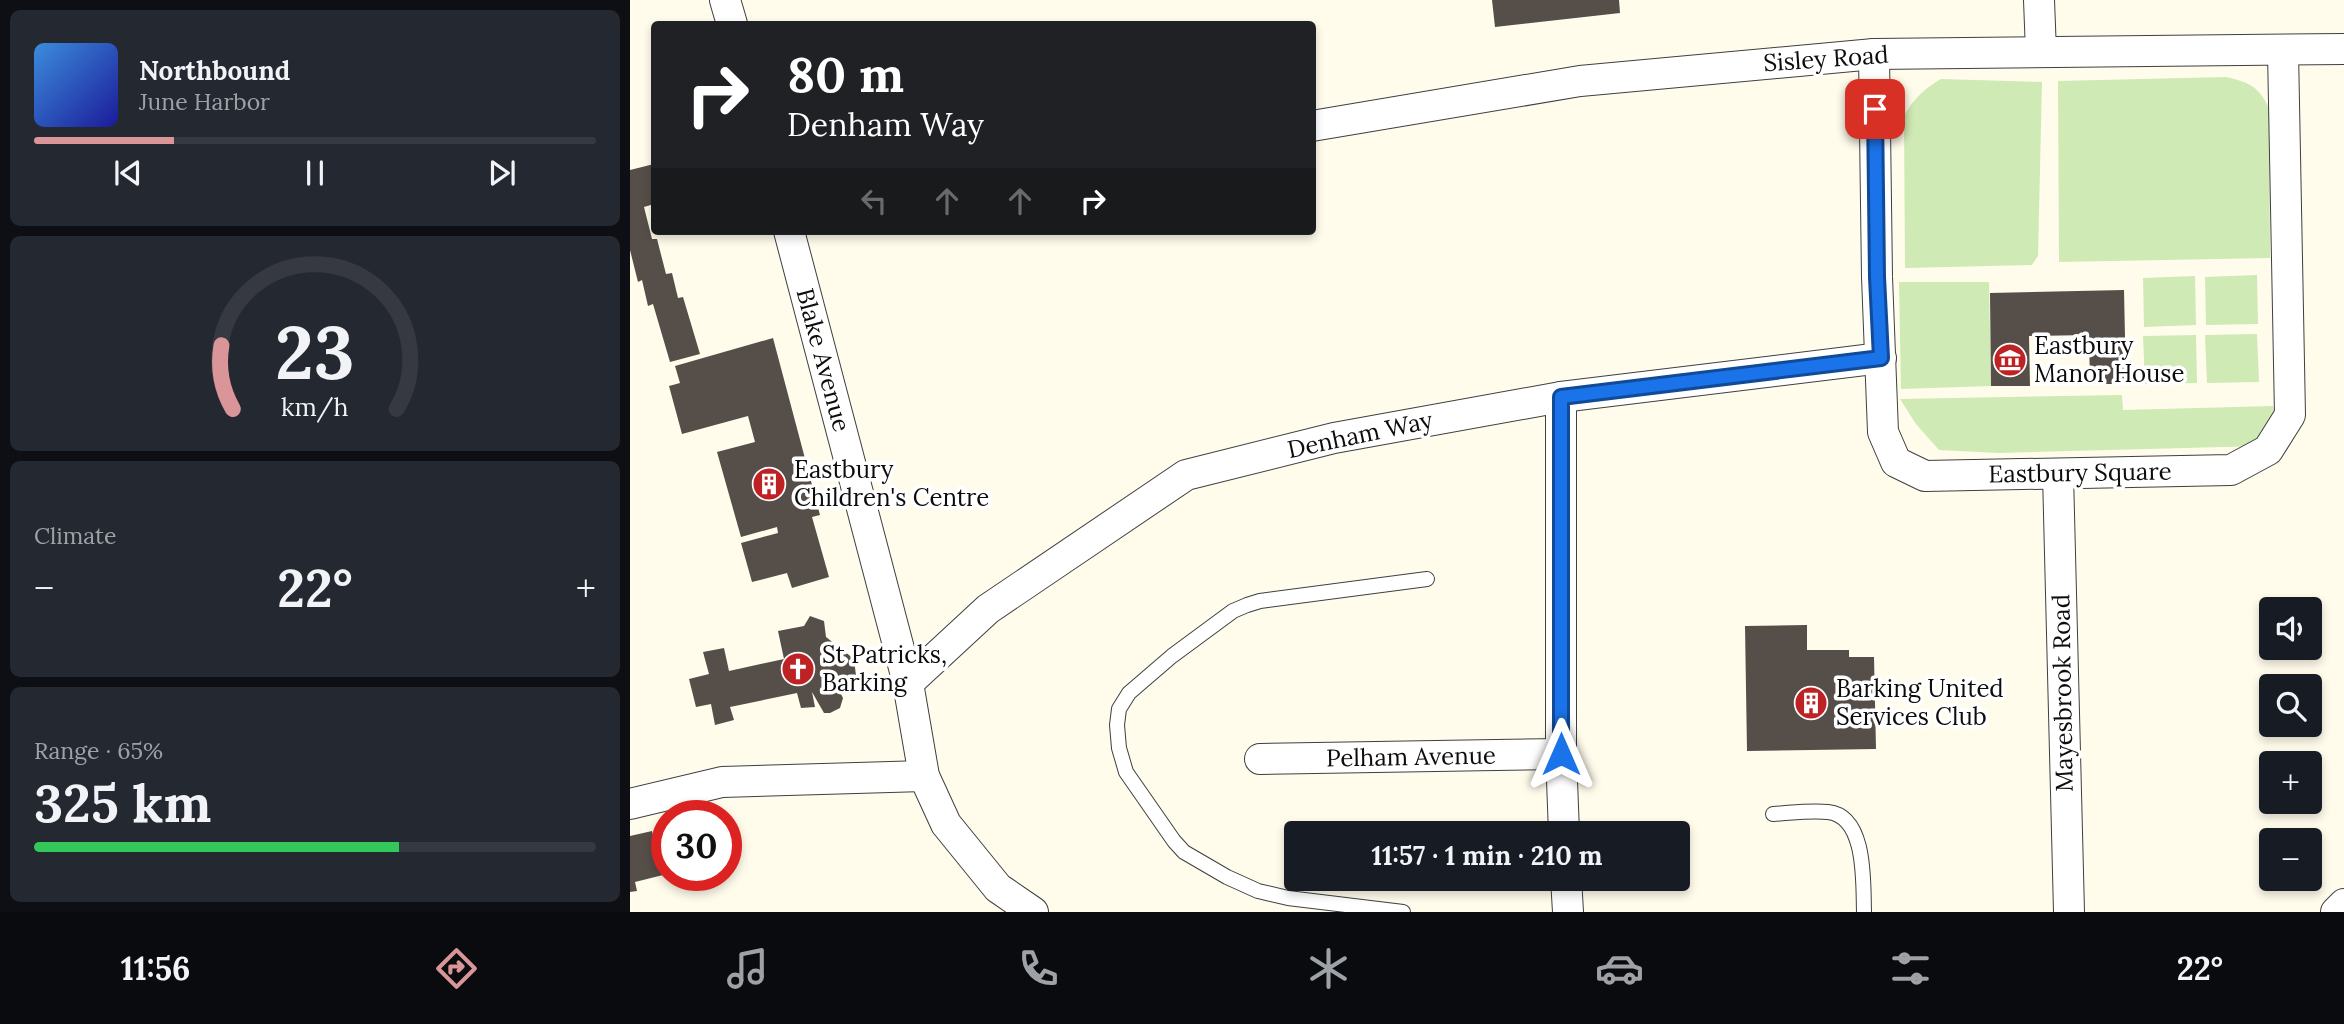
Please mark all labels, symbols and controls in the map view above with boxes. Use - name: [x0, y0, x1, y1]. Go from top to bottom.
- street label: Sisley Road: [1762, 39, 1890, 78]
- text: 80 m: [787, 43, 904, 105]
- icon: right: [672, 49, 763, 140]
- text: Northbound: [139, 54, 290, 87]
- pin: [1845, 79, 1905, 139]
- text: June Harbor: [139, 87, 270, 116]
- icon: arrive: [1856, 90, 1894, 128]
- text: Denham Way: [787, 104, 984, 145]
- icon: previous: [109, 154, 147, 192]
- icon: pause: [296, 154, 334, 192]
- icon: next: [483, 154, 521, 192]
- icon: left: [855, 182, 893, 220]
- icon: ahead: [928, 182, 966, 220]
- icon: ahead: [1001, 182, 1039, 220]
- icon: right: [1074, 182, 1112, 220]
- street label: Blake Avenue: [789, 285, 857, 435]
- text: 23: [275, 307, 355, 400]
- place label: Eastbury Manor House: [2034, 330, 2184, 389]
- museum icon: Eastbury Manor House: [1991, 341, 2029, 379]
- text: km/h: [281, 391, 349, 423]
- street label: Denham Way: [1284, 404, 1436, 465]
- place label: Eastbury Children's Centre: [794, 454, 989, 513]
- street label: Eastbury Square: [1988, 455, 2172, 490]
- building icon: Eastbury Children's Centre: [750, 465, 788, 503]
- text: Climate: [34, 521, 116, 550]
- text: 22°: [277, 555, 353, 621]
- text: −: [34, 564, 54, 612]
- text: +: [576, 564, 596, 612]
- street label: Mayesbrook Road: [2045, 594, 2080, 792]
- map controls: [2259, 597, 2322, 891]
- button: sound: [2259, 597, 2322, 660]
- place label: St Patricks, Barking: [822, 639, 947, 698]
- church icon: St Patricks, Barking: [779, 650, 817, 688]
- place label: Barking United Services Club: [1836, 673, 2004, 732]
- button: search: [2259, 674, 2322, 737]
- building icon: Barking United Services Club: [1792, 684, 1830, 722]
- position arrow: [1524, 717, 1598, 791]
- text: Range · 65%: [34, 736, 163, 765]
- street label: Pelham Avenue: [1326, 740, 1496, 773]
- button: +: [2259, 751, 2322, 814]
- text: 325 km: [34, 770, 211, 836]
- speed limit sign: 30: [651, 800, 742, 891]
- button: −: [2259, 828, 2322, 891]
- text: 11:57 · 1 min · 210 m: [1371, 839, 1603, 872]
- icon: directions: [432, 944, 481, 993]
- icon: music: [723, 944, 772, 993]
- icon: phone: [1014, 944, 1063, 993]
- icon: climate: [1304, 944, 1353, 993]
- icon: car: [1595, 944, 1644, 993]
- icon: filters: [1886, 944, 1935, 993]
- text: 11:56: [121, 948, 191, 989]
- text: 22°: [2177, 948, 2223, 989]

